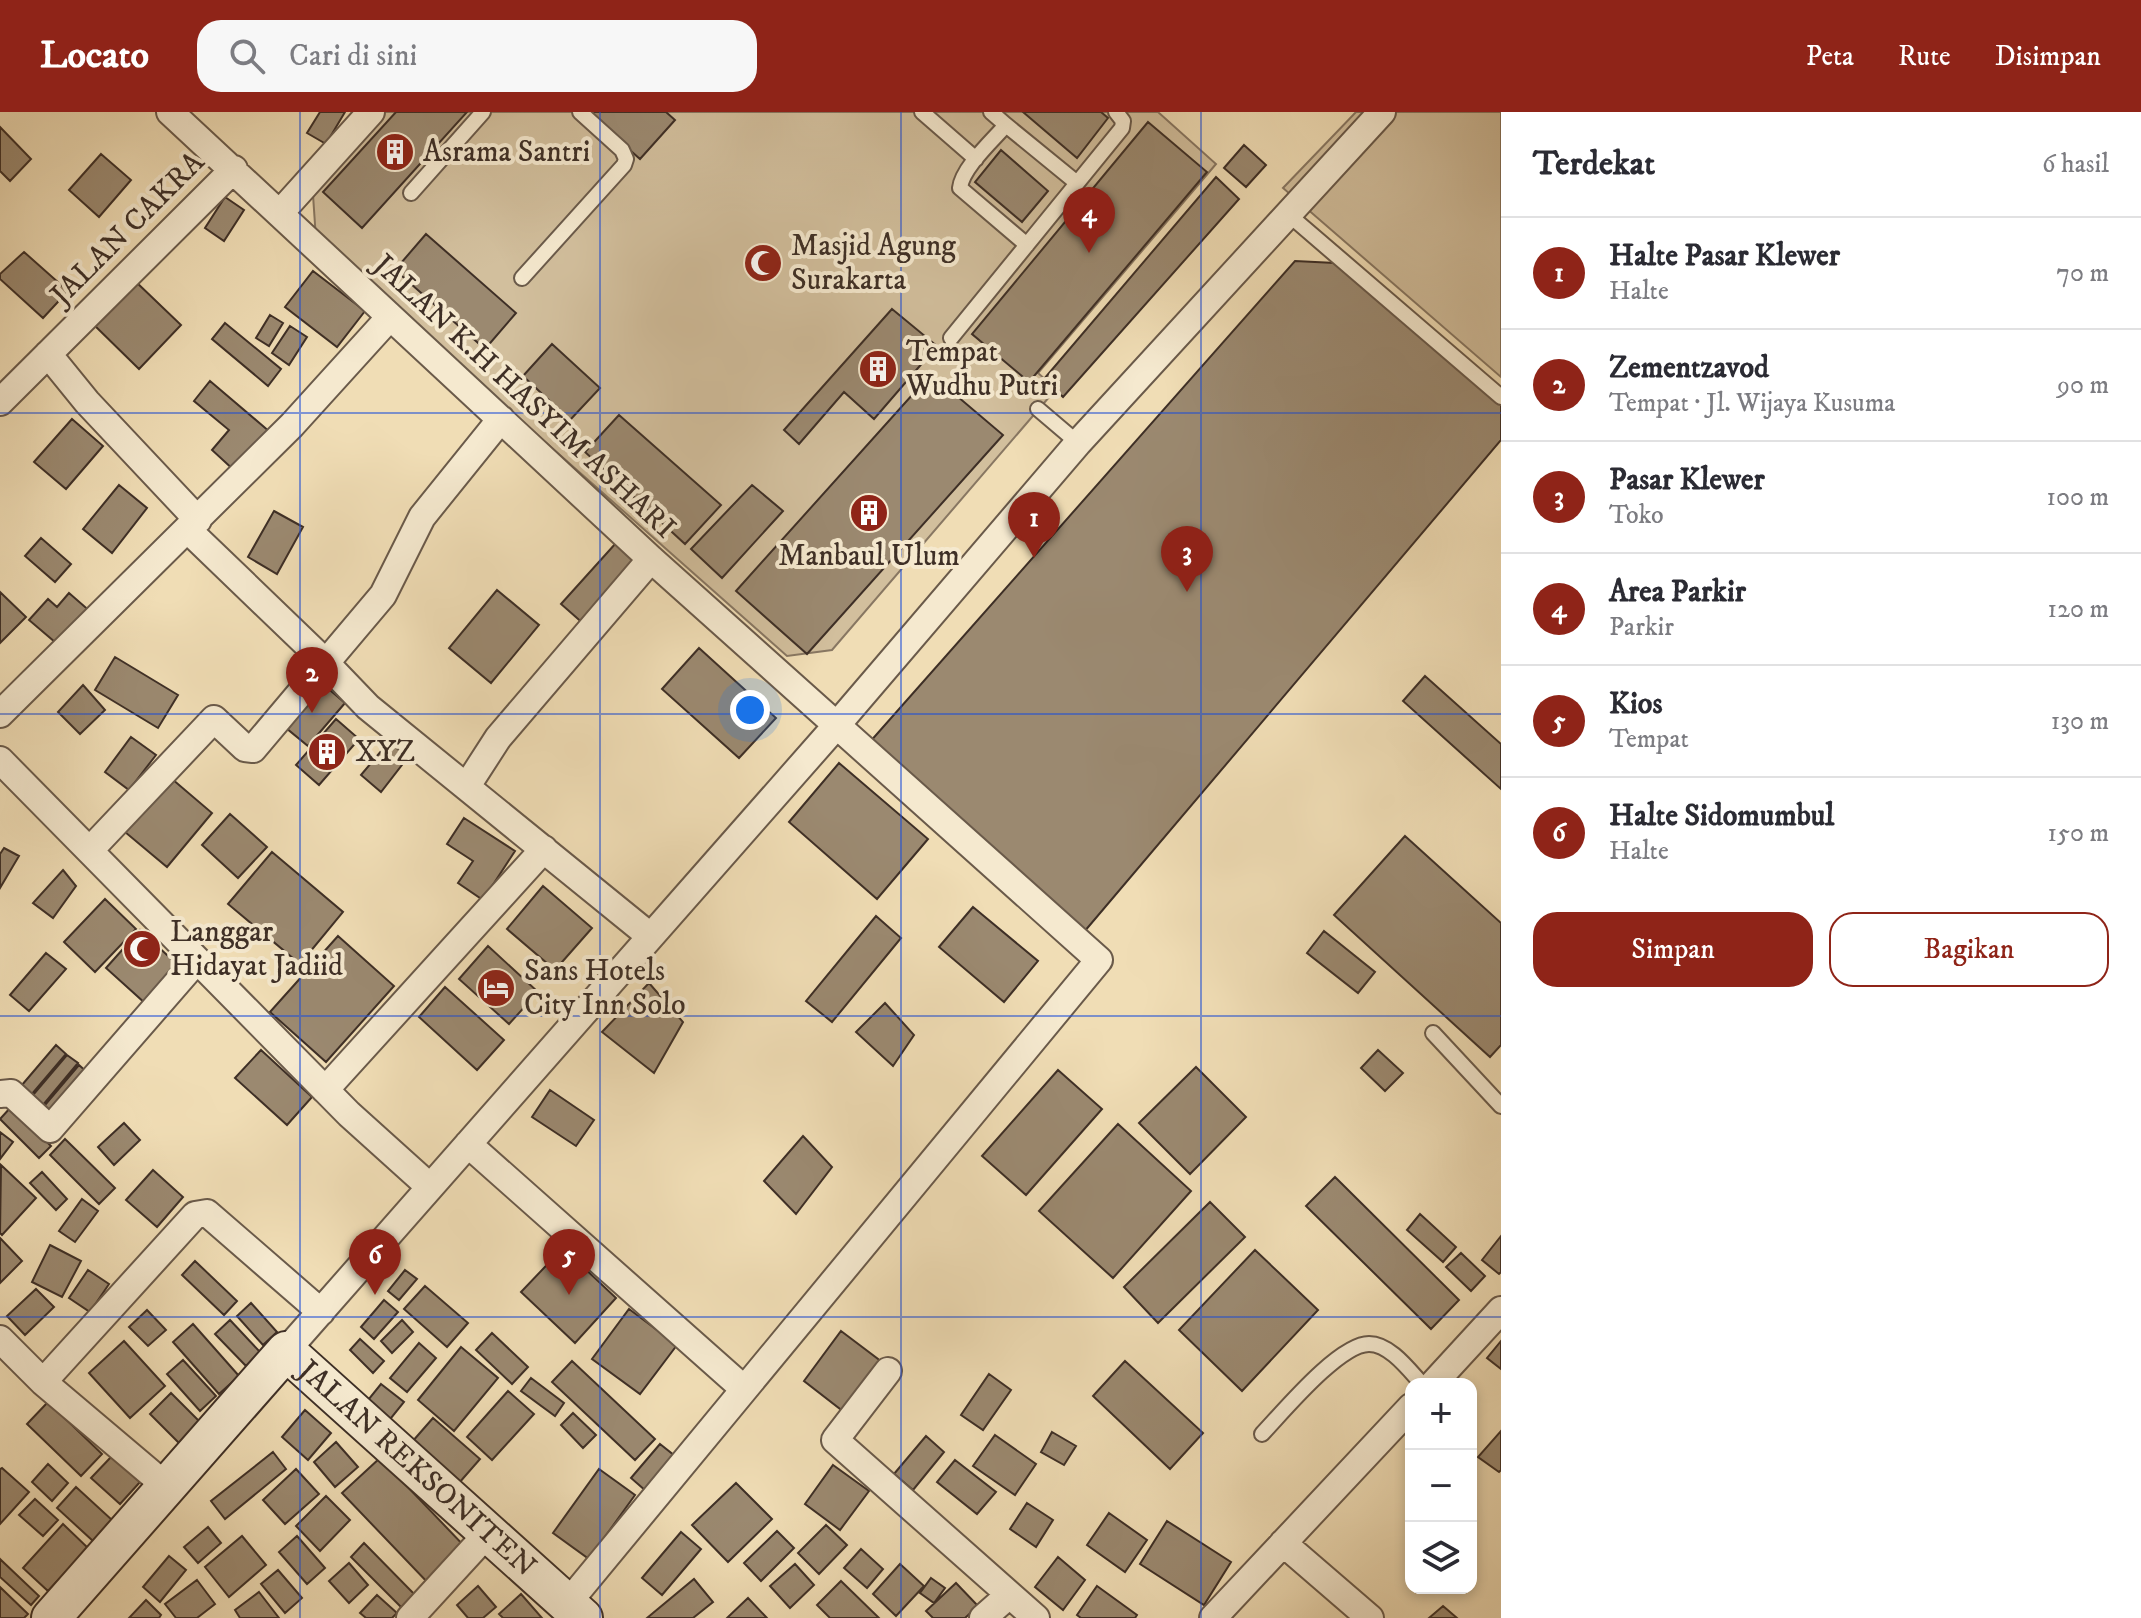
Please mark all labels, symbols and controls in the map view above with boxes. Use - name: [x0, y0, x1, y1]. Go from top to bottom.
- search box: [197, 20, 757, 92]
- text: Locato: [40, 32, 149, 80]
- icon: search: [225, 34, 269, 78]
- text: Cari di sini: [289, 38, 417, 75]
- text: Peta: [1806, 39, 1854, 74]
- text: Rute: [1898, 39, 1951, 74]
- text: Disimpan: [1995, 39, 2101, 74]
- building icon: Asrama Santri: [374, 131, 416, 173]
- place label: Asrama Santri: [423, 134, 590, 171]
- text: Terdekat: [1533, 143, 1655, 185]
- street label: JALAN CAKRA: [41, 144, 213, 316]
- text: 6 hasil: [2042, 148, 2109, 181]
- pin: 4: [1063, 187, 1115, 253]
- place label: Masjid Agung Surakarta: [791, 228, 956, 299]
- text: Halte Pasar Klewer: [1609, 238, 1840, 275]
- mosque icon: Masjid Agung Surakarta: [742, 242, 784, 284]
- street label: JALAN K.H HASYIM ASHARI: [363, 245, 683, 547]
- text: 1: [1554, 257, 1564, 290]
- text: 70 m: [2056, 257, 2109, 290]
- text: Halte: [1609, 275, 1669, 308]
- place label: Tempat Wudhu Putri: [905, 334, 1058, 405]
- building icon: Tempat Wudhu Putri: [857, 348, 899, 390]
- text: Zementzavod: [1609, 350, 1769, 387]
- text: 2: [1553, 369, 1565, 402]
- text: 90 m: [2057, 369, 2109, 402]
- text: Tempat · Jl. Wijaya Kusuma: [1609, 387, 1895, 420]
- text: Pasar Klewer: [1609, 462, 1765, 499]
- text: 3: [1554, 481, 1564, 514]
- text: 100 m: [2046, 481, 2109, 514]
- building icon: Manbaul Ulum: [848, 492, 890, 534]
- pin: 1: [1008, 492, 1060, 558]
- text: Toko: [1609, 499, 1664, 532]
- pin: 3: [1161, 526, 1213, 592]
- place label: Manbaul Ulum: [778, 538, 960, 575]
- text: Area Parkir: [1609, 574, 1746, 611]
- text: 4: [1552, 593, 1566, 626]
- text: 120 m: [2048, 593, 2109, 626]
- text: Parkir: [1609, 611, 1674, 644]
- pin: 2: [286, 647, 338, 713]
- text: Kios: [1609, 686, 1662, 723]
- your location: [730, 690, 770, 730]
- text: 5: [1553, 705, 1565, 738]
- text: 130 m: [2051, 705, 2109, 738]
- text: Tempat: [1609, 723, 1689, 756]
- building icon: XYZ: [306, 731, 348, 773]
- place label: XYZ: [355, 734, 415, 771]
- text: Halte Sidomumbul: [1609, 798, 1834, 835]
- text: 6: [1552, 817, 1566, 850]
- text: 150 m: [2048, 817, 2109, 850]
- text: Halte: [1609, 835, 1669, 868]
- button: Simpan: [1533, 912, 1813, 987]
- button: Bagikan: [1829, 912, 2109, 987]
- place label: Langgar Hidayat Jadiid: [170, 914, 343, 985]
- mosque icon: Langgar Hidayat Jadiid: [121, 928, 163, 970]
- place label: Sans Hotels City Inn Solo: [524, 953, 686, 1024]
- hotel icon: Sans Hotels City Inn Solo: [475, 967, 517, 1009]
- pin: 6: [349, 1229, 401, 1295]
- pin: 5: [543, 1229, 595, 1295]
- street label: JALAN REKSONITEN: [288, 1350, 544, 1585]
- map controls: [1405, 1378, 1477, 1594]
- button: +: [1405, 1378, 1477, 1450]
- button: −: [1405, 1450, 1477, 1522]
- button: layers: [1405, 1522, 1477, 1594]

